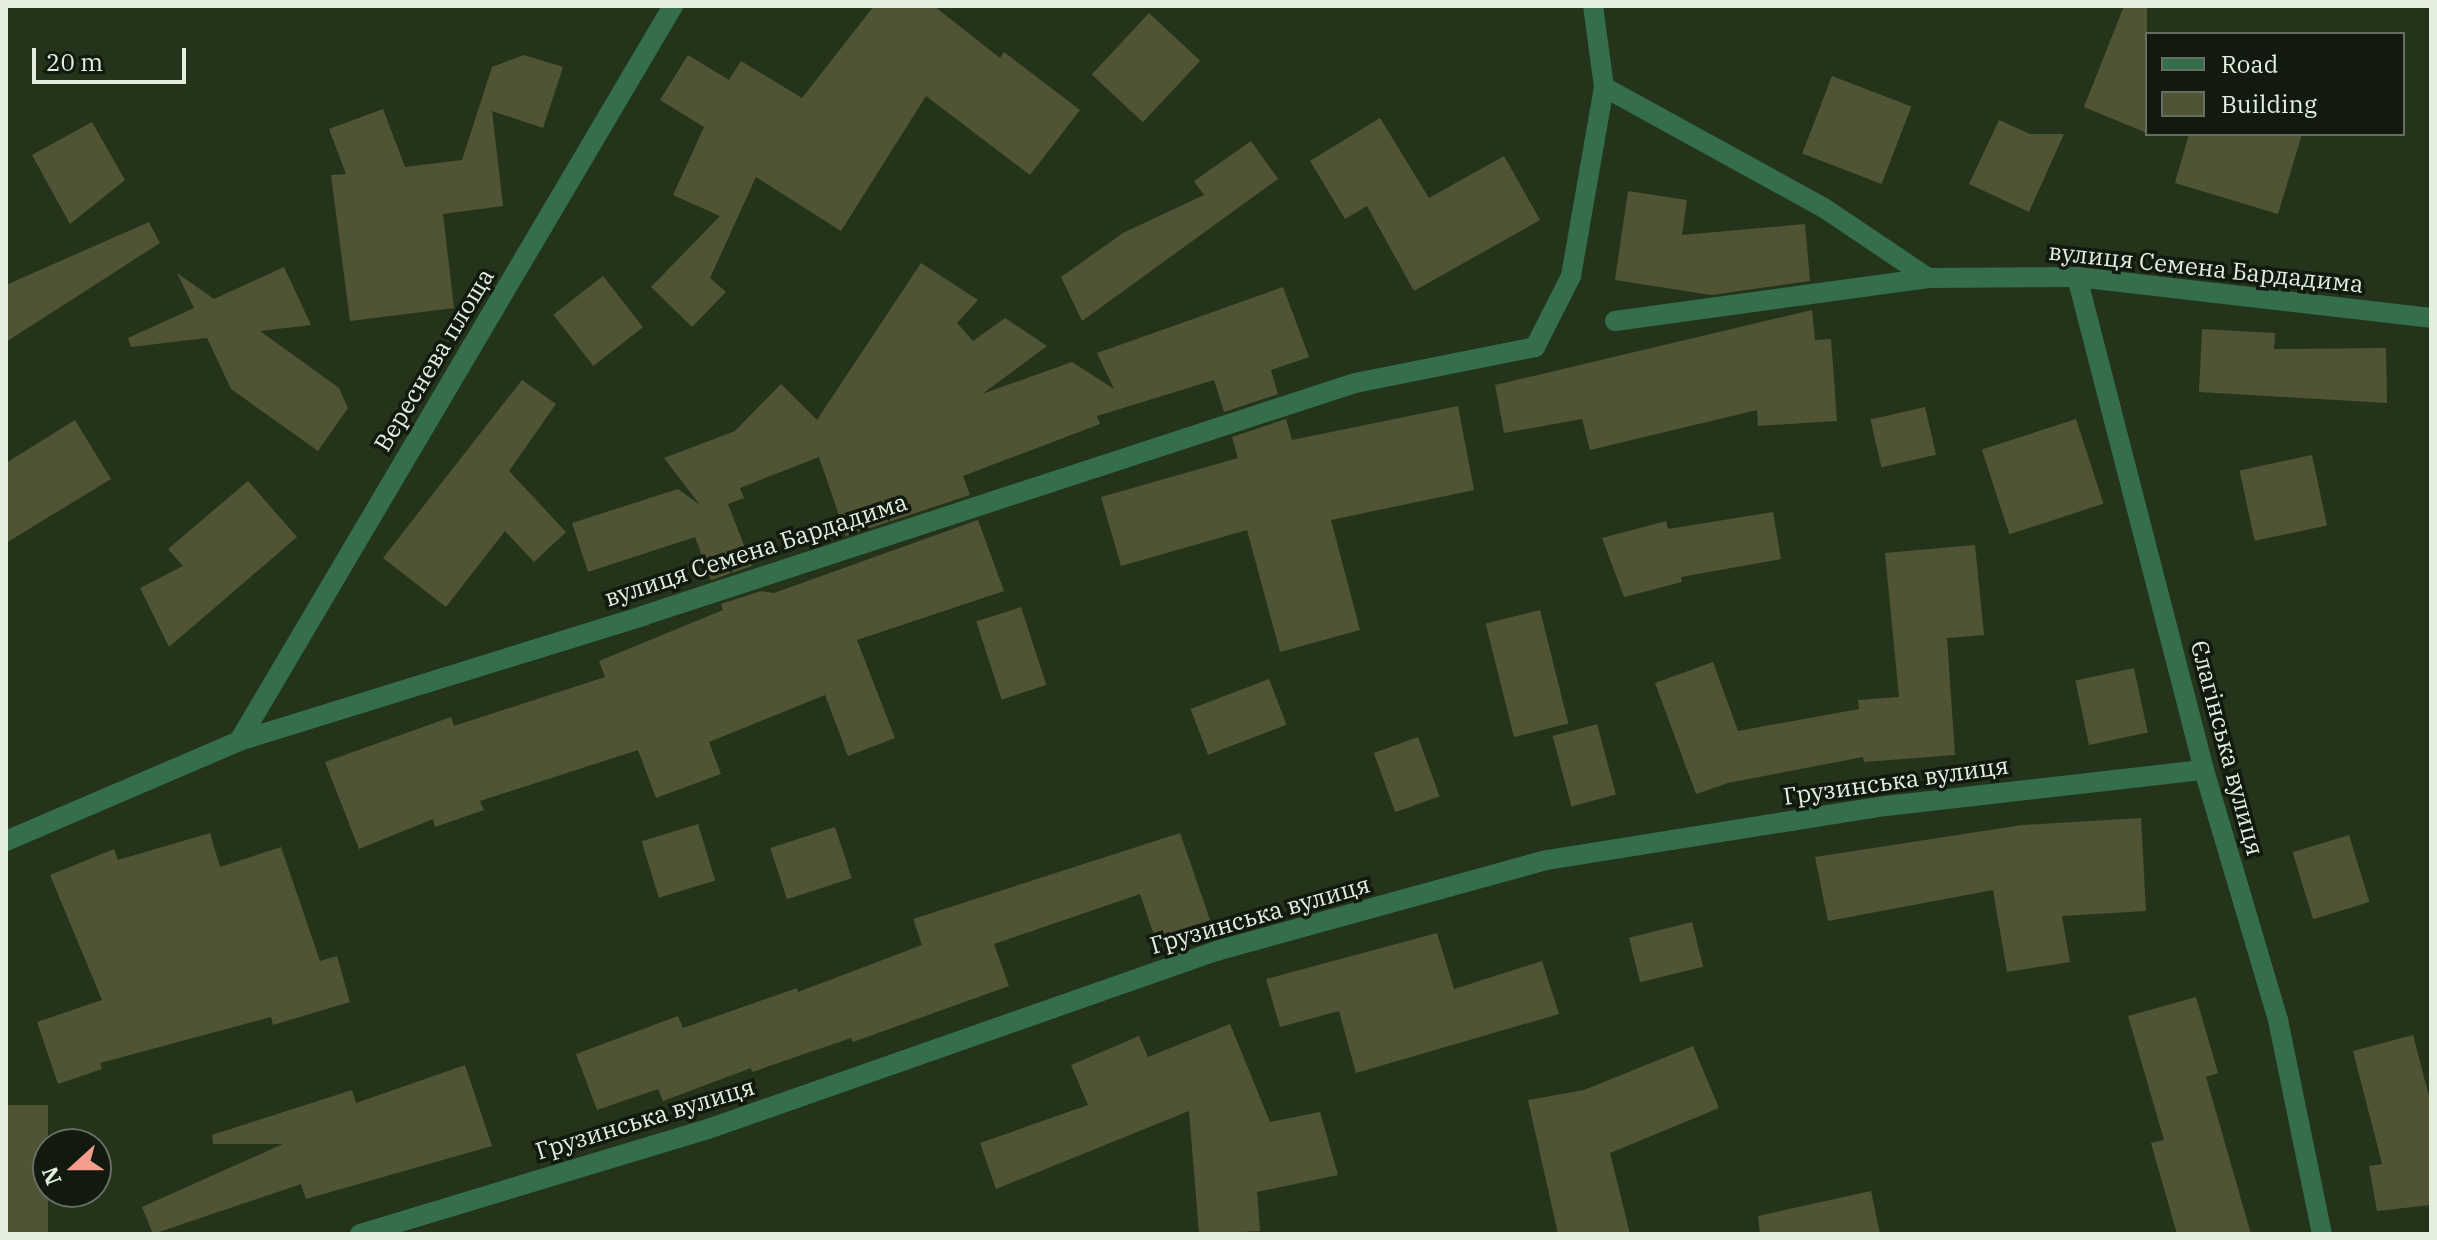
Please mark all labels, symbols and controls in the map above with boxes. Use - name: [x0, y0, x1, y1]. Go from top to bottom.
- scale bar: [36, 32, 190, 82]
- legend: [2145, 32, 2405, 136]
- text: 20 m: [46, 46, 103, 78]
- text: Road: [2221, 48, 2278, 80]
- text: Building: [2221, 88, 2317, 120]
- street label: вулиця Семена Бардадима: [2047, 237, 2365, 299]
- street label: Вереснева площа: [368, 263, 500, 457]
- street label: вулиця Семена Бардадима: [601, 487, 911, 613]
- street label: Єлагінська вулиця: [2184, 637, 2270, 859]
- street label: Грузинська вулиця: [1781, 751, 2011, 811]
- street label: Грузинська вулиця: [1147, 870, 1373, 960]
- street label: Грузинська вулиця: [532, 1072, 758, 1166]
- north arrow: [32, 1128, 112, 1208]
- text: N: [34, 1163, 68, 1189]

